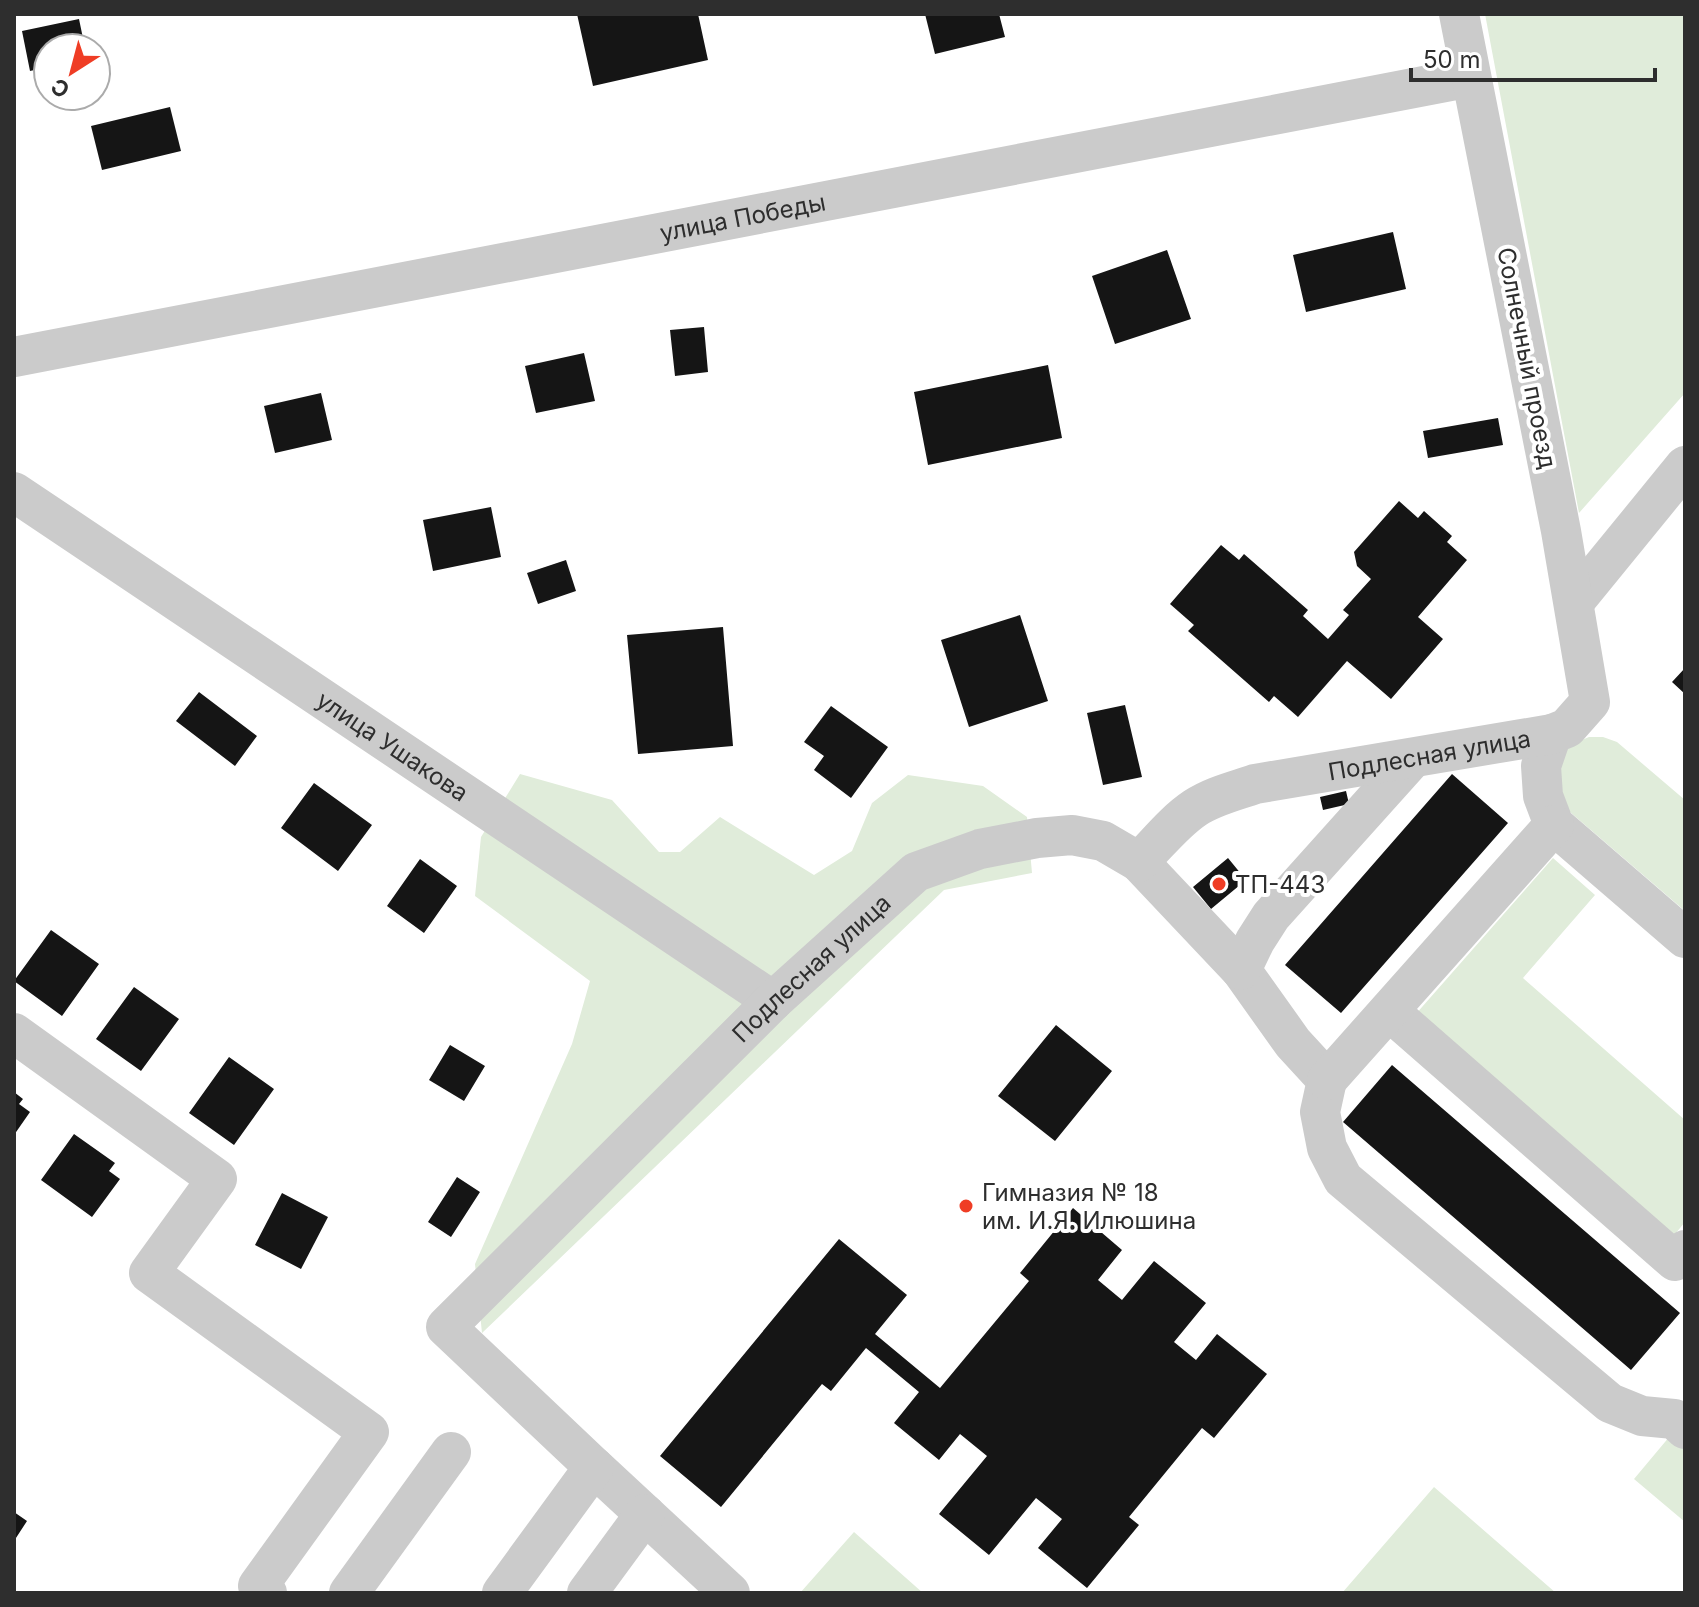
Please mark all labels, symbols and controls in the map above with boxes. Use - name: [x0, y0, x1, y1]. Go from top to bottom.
- north arrow: [32, 32, 112, 112]
- scale bar: [1411, 32, 1655, 82]
- text: 50 m: [1423, 45, 1481, 74]
- text: С: [46, 73, 74, 103]
- street label: улица Победы: [657, 187, 828, 247]
- street label: Солнечный проезд: [1491, 245, 1563, 471]
- street label: улица Ушакова: [311, 685, 474, 807]
- street label: Подлесная улица: [1326, 723, 1533, 786]
- place label: ТП-443: [1235, 870, 1325, 899]
- marker: ТП-443: [1210, 875, 1228, 893]
- street label: Подлесная улица: [726, 888, 896, 1048]
- place label: Гимназия № 18 им. И.Я. Илюшина: [982, 1178, 1196, 1235]
- marker: Гимназия № 18 им. И.Я. Илюшина: [957, 1197, 975, 1215]

